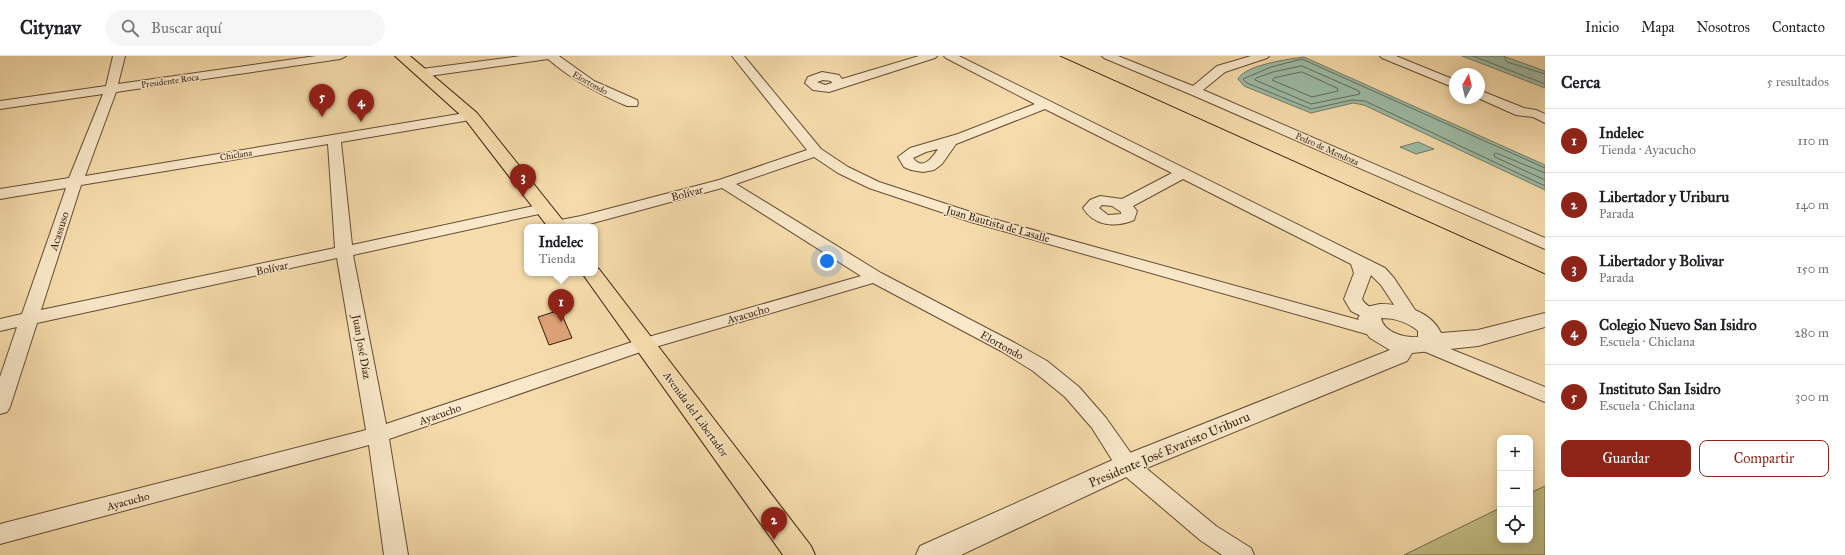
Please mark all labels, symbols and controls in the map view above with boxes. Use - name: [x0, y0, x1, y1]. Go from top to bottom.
- search box: [105, 10, 385, 46]
- text: Citynav: [20, 16, 81, 39]
- icon: search: [119, 17, 141, 39]
- text: Buscar aquí: [151, 19, 222, 37]
- text: Inicio: [1585, 19, 1619, 36]
- text: Mapa: [1641, 19, 1674, 36]
- text: Nosotros: [1696, 19, 1750, 36]
- text: Contacto: [1772, 19, 1825, 36]
- street label: Elortondo: [571, 68, 610, 97]
- north arrow: [1449, 68, 1485, 104]
- street label: Presidente Roca: [140, 71, 200, 90]
- text: Cerca: [1561, 72, 1600, 93]
- text: 5 resultados: [1767, 74, 1829, 90]
- pin: 5: [309, 84, 335, 117]
- pin: 4: [348, 89, 374, 122]
- text: Indelec: [1599, 124, 1644, 142]
- street label: Pedro de Mendoza: [1294, 130, 1361, 168]
- text: 1: [1571, 133, 1577, 149]
- text: 110 m: [1797, 133, 1829, 149]
- text: Tienda · Ayacucho: [1599, 142, 1696, 158]
- street label: Chiclana: [219, 147, 253, 162]
- pin: 3: [510, 164, 536, 197]
- street label: Bolívar: [670, 183, 705, 204]
- text: Libertador y Uriburu: [1599, 188, 1729, 206]
- text: 2: [1571, 197, 1577, 213]
- text: 140 m: [1795, 197, 1829, 213]
- street label: Juan Bautista de Lasalle: [943, 203, 1052, 247]
- text: Parada: [1599, 206, 1634, 222]
- street label: Acassuso: [47, 210, 72, 253]
- popup: [524, 224, 598, 276]
- text: Indelec: [539, 233, 583, 251]
- text: Tienda: [539, 251, 575, 267]
- your location: [817, 251, 837, 271]
- text: Libertador y Bolivar: [1599, 252, 1724, 270]
- street label: Bolívar: [255, 259, 290, 278]
- text: 3: [1571, 261, 1577, 277]
- text: 150 m: [1797, 261, 1829, 277]
- text: Parada: [1599, 270, 1634, 286]
- pin: 1: [548, 289, 574, 322]
- street label: Ayacucho: [724, 302, 771, 327]
- street label: Juan José Díaz: [348, 313, 374, 381]
- text: Colegio Nuevo San Isidro: [1599, 316, 1757, 334]
- text: 4: [1570, 325, 1578, 341]
- text: 280 m: [1794, 325, 1829, 341]
- street label: Elortondo: [978, 328, 1026, 363]
- text: Escuela · Chiclana: [1599, 334, 1695, 350]
- street label: Avenida del Libertador: [660, 368, 732, 460]
- text: Instituto San Isidro: [1599, 380, 1721, 398]
- text: 5: [1571, 389, 1577, 405]
- text: 300 m: [1795, 389, 1829, 405]
- text: Escuela · Chiclana: [1599, 398, 1695, 414]
- street label: Ayacucho: [416, 401, 463, 428]
- street label: Presidente José Evaristo Uriburu: [1086, 409, 1252, 491]
- map controls: [1497, 435, 1533, 543]
- button: +: [1497, 435, 1533, 471]
- button: Guardar: [1561, 440, 1691, 477]
- button: Compartir: [1699, 440, 1829, 477]
- button: −: [1497, 471, 1533, 507]
- street label: Ayacucho: [104, 489, 151, 514]
- pin: 2: [761, 507, 787, 540]
- button: locate: [1497, 507, 1533, 543]

